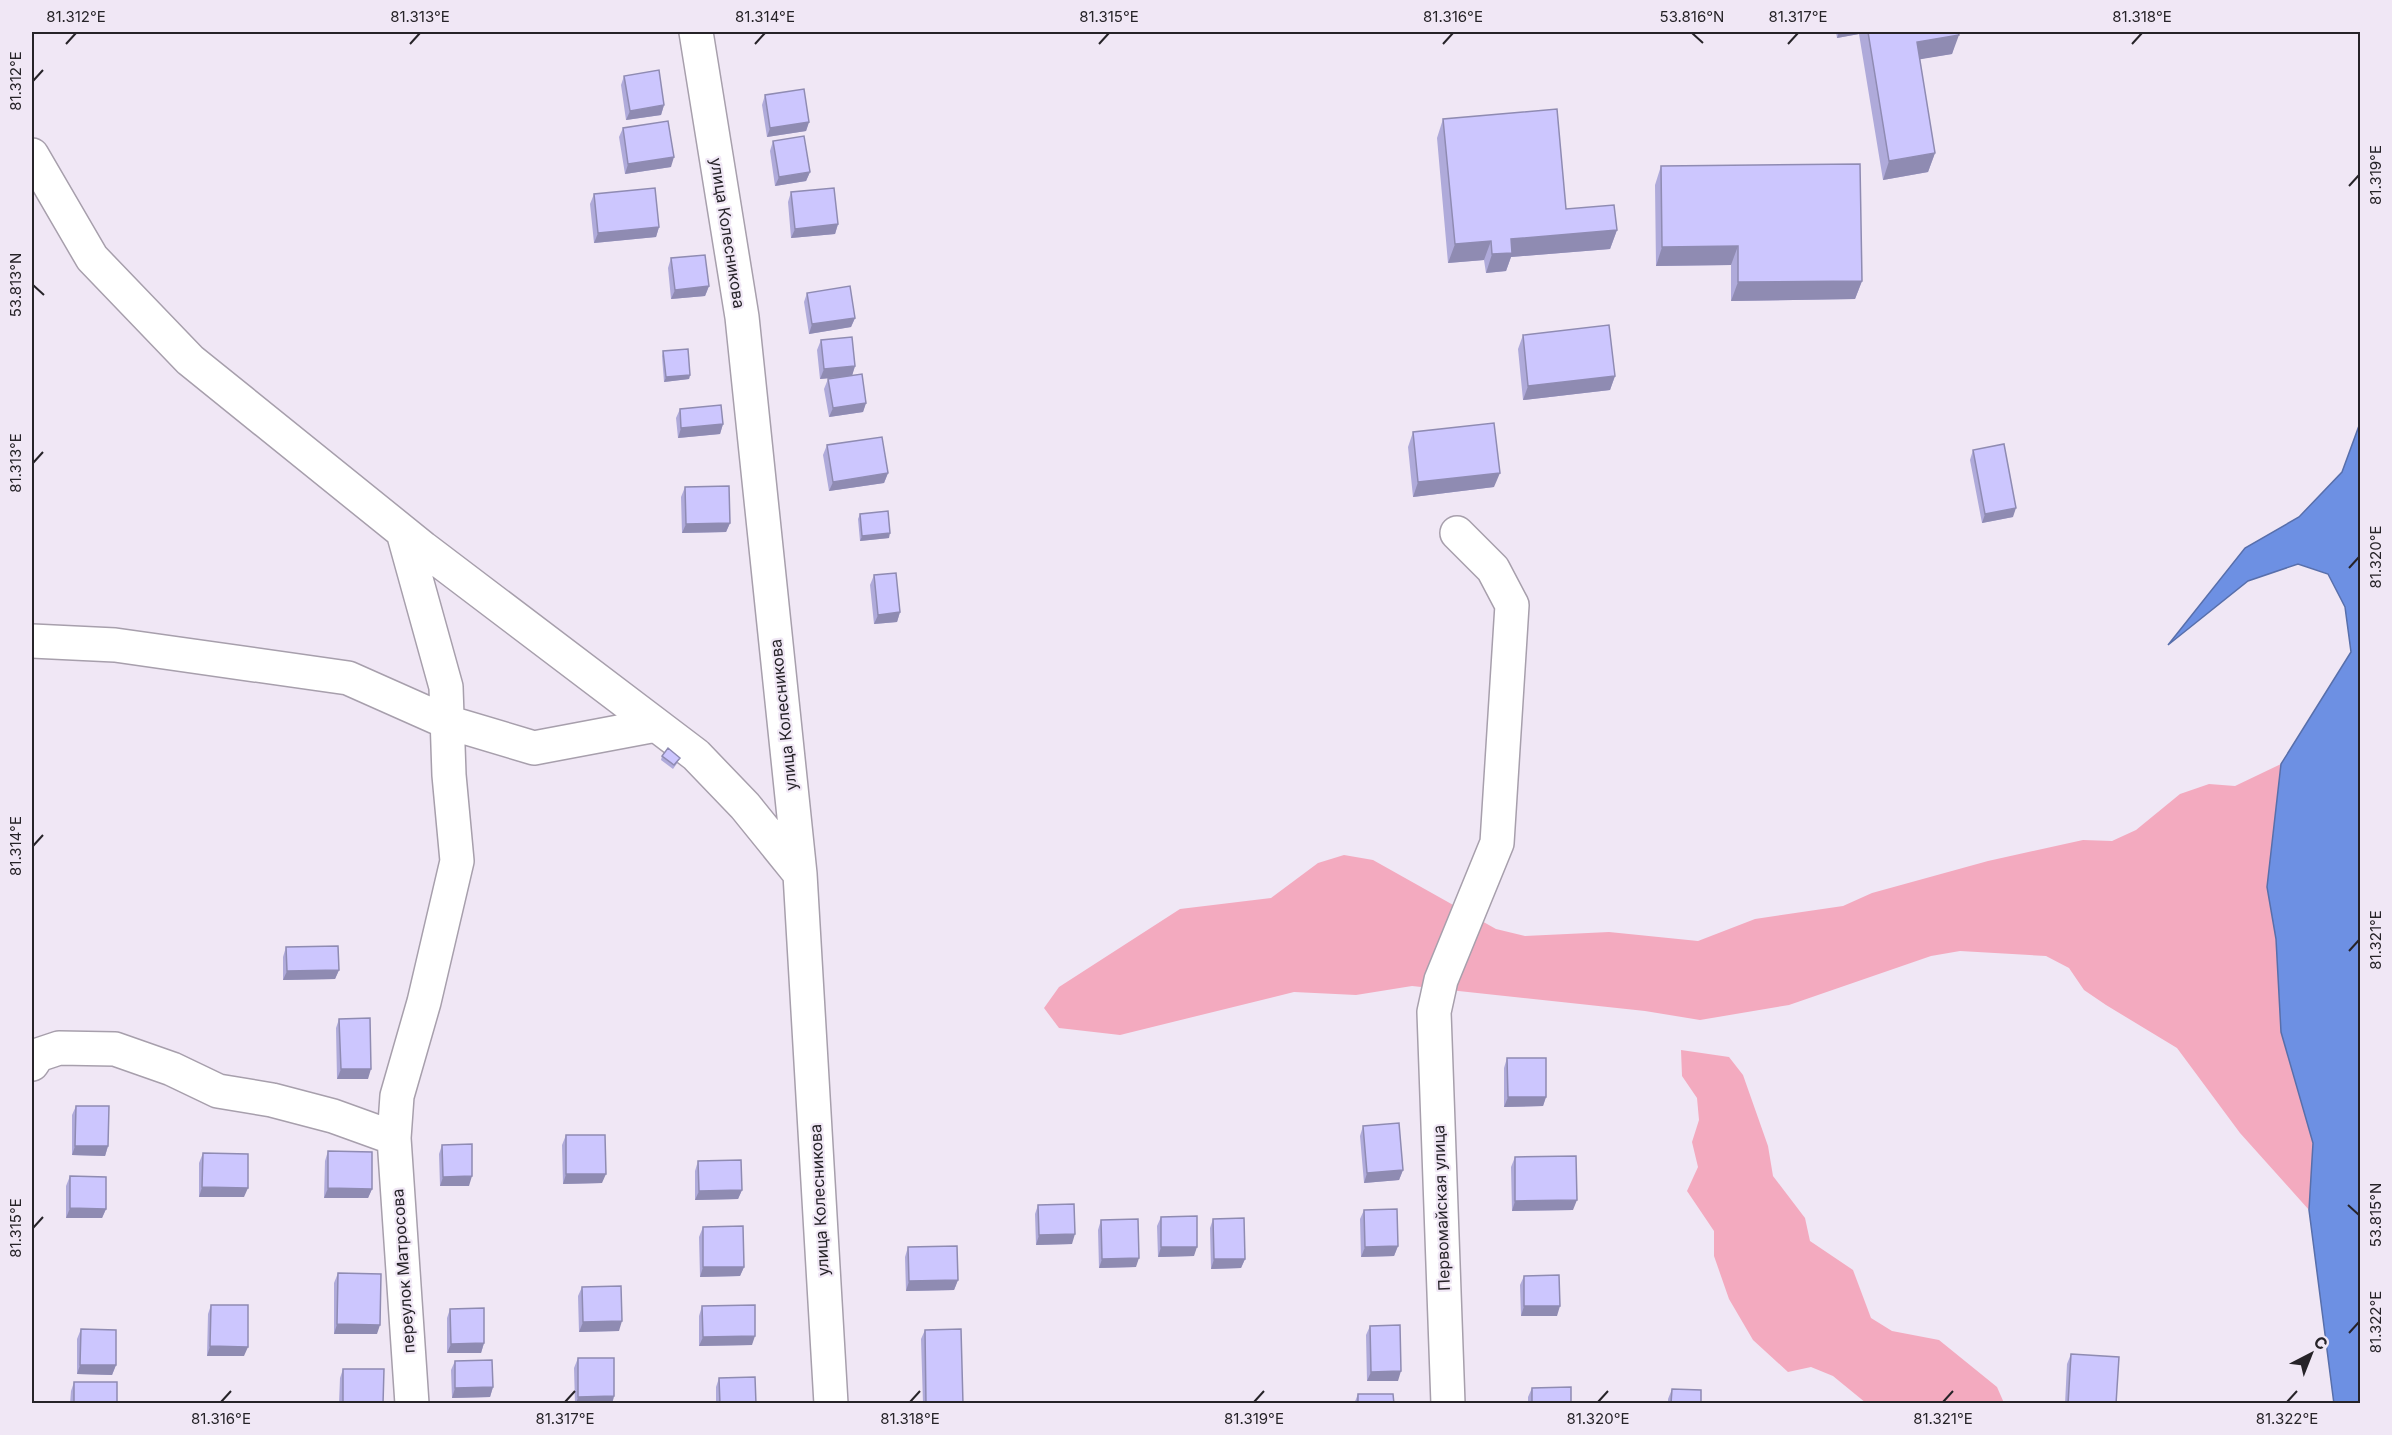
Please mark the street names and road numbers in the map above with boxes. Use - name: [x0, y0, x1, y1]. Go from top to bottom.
- street label: улица Колесникова: [706, 156, 750, 310]
- street label: улица Колесникова: [765, 638, 801, 792]
- street label: улица Колесникова: [805, 1123, 833, 1277]
- street label: Первомайская улица: [1428, 1125, 1454, 1291]
- street label: переулок Матросова: [387, 1188, 419, 1354]

